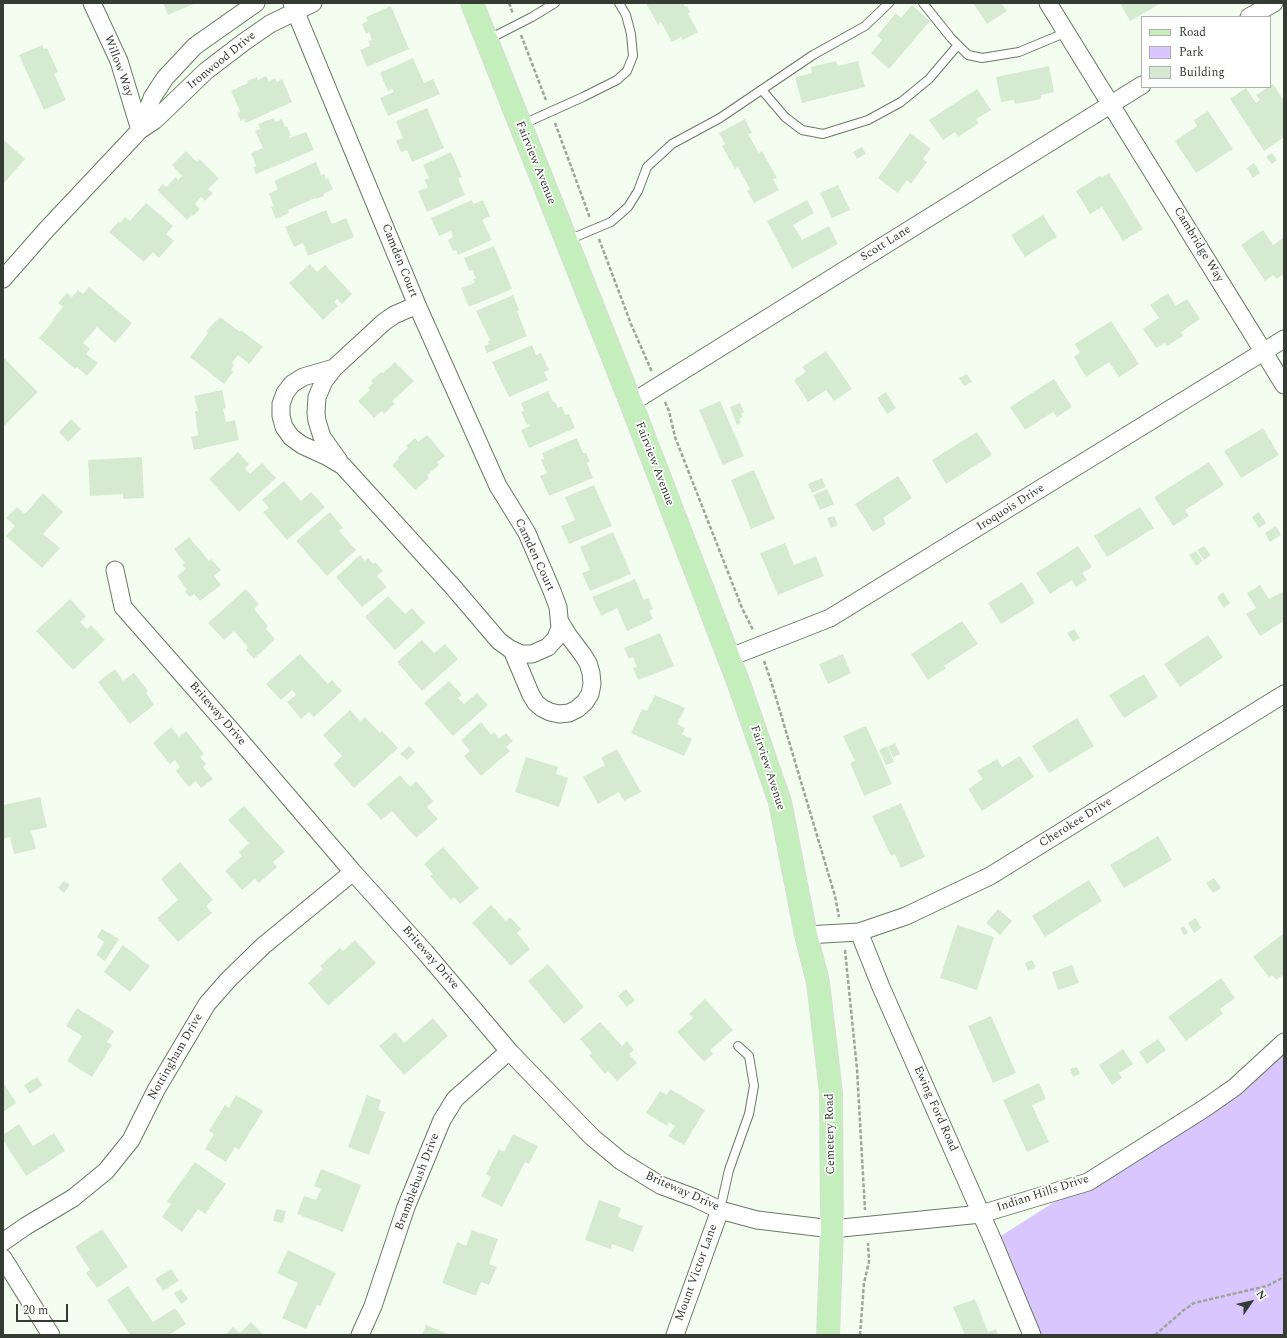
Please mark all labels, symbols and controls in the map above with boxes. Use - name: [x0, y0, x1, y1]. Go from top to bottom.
- legend: [1141, 16, 1271, 88]
- text: Road: [1179, 23, 1206, 42]
- street label: Ironwood Drive: [185, 29, 259, 93]
- street label: Willow Way: [100, 33, 136, 99]
- text: Park: [1179, 43, 1204, 62]
- text: Building: [1179, 63, 1225, 82]
- street label: Fairview Avenue: [512, 119, 558, 207]
- street label: Cambridge Way: [1170, 205, 1226, 285]
- street label: Camden Court: [378, 222, 420, 300]
- street label: Scott Lane: [858, 223, 914, 265]
- street label: Fairview Avenue: [631, 420, 677, 508]
- street label: Iroquois Drive: [974, 481, 1048, 535]
- street label: Camden Court: [511, 516, 557, 594]
- street label: Briteway Drive: [185, 679, 249, 749]
- street label: Fairview Avenue: [746, 724, 788, 812]
- street label: Cherokee Drive: [1037, 795, 1115, 851]
- street label: Briteway Drive: [398, 923, 462, 993]
- street label: Nottingham Drive: [145, 1011, 207, 1103]
- street label: Ewing Ford Road: [910, 1064, 960, 1154]
- street label: Cemetery Road: [823, 1093, 839, 1175]
- street label: Bramblebush Drive: [393, 1131, 443, 1233]
- street label: Briteway Drive: [643, 1169, 721, 1215]
- street label: Indian Hills Drive: [995, 1172, 1091, 1216]
- street label: Mount Victor Lane: [673, 1223, 721, 1323]
- north arrow: [1231, 1282, 1271, 1322]
- text: N: [1252, 1287, 1271, 1303]
- scale bar: [18, 1296, 70, 1322]
- text: 20 m: [23, 1301, 48, 1320]

